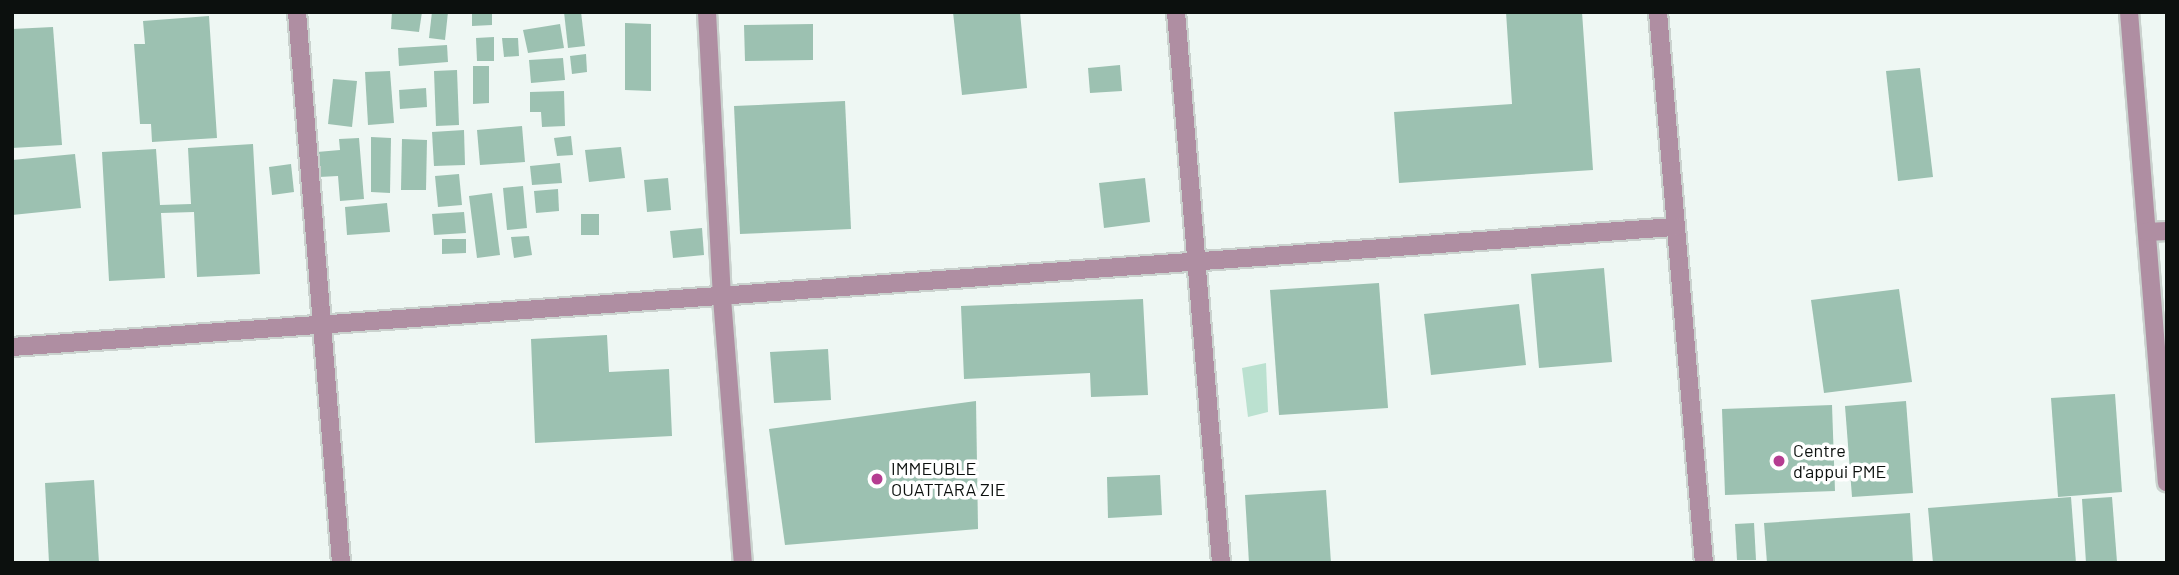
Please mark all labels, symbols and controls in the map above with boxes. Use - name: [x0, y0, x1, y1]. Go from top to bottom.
- place label: Centre d'appui PME: [1793, 440, 1886, 482]
- marker: Centre d'appui PME: [1771, 453, 1787, 469]
- place label: IMMEUBLE OUATTARA ZIE: [891, 458, 1006, 500]
- marker: IMMEUBLE OUATTARA ZIE: [869, 471, 885, 487]

